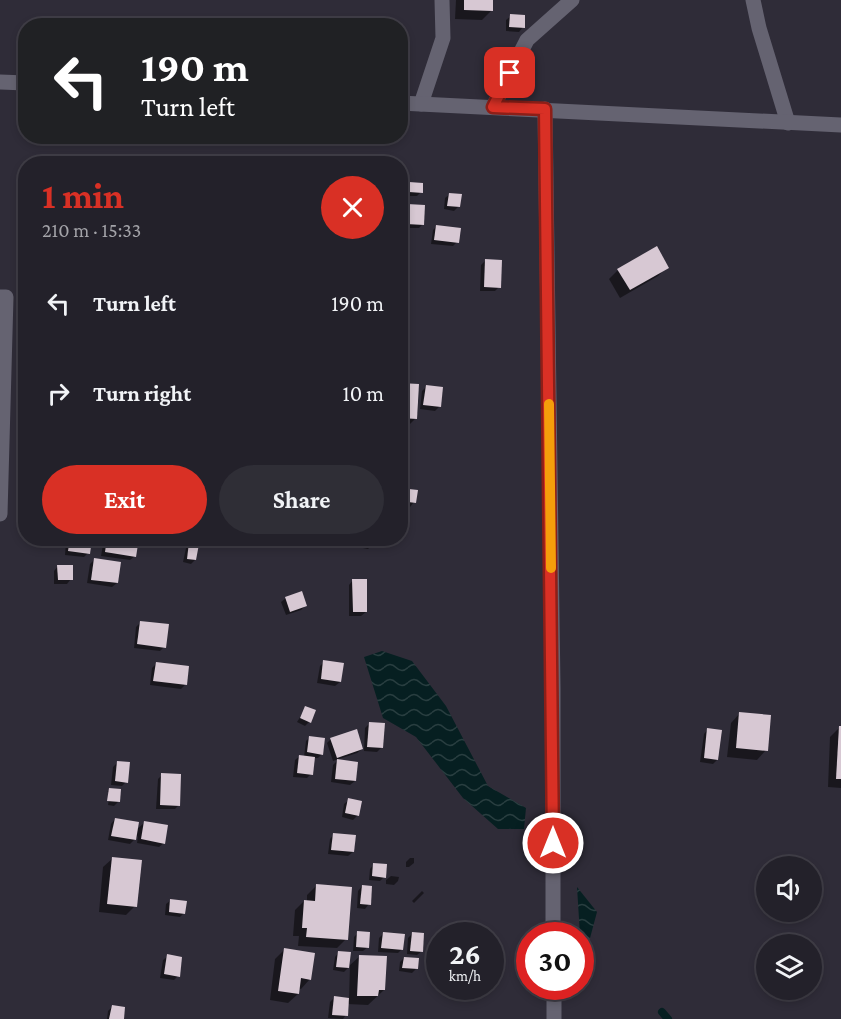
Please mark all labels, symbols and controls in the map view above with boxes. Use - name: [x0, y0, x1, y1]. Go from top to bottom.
- icon: left: [42, 42, 120, 120]
- text: 190 m: [141, 43, 249, 90]
- pin: [484, 47, 535, 98]
- icon: arrive: [493, 56, 526, 89]
- text: Turn left: [141, 92, 235, 122]
- text: 1 min: [42, 176, 124, 216]
- button: close: [321, 176, 384, 239]
- text: 210 m · 15:33: [42, 219, 141, 241]
- icon: left: [42, 287, 75, 320]
- text: Turn left: [93, 291, 176, 316]
- text: 190 m: [331, 291, 384, 316]
- icon: right: [42, 377, 75, 410]
- text: Turn right: [93, 381, 191, 406]
- text: 10 m: [342, 381, 384, 406]
- button: Exit: [42, 465, 207, 534]
- button: Share: [219, 465, 384, 534]
- position arrow: [521, 811, 585, 875]
- map controls: [756, 856, 822, 1000]
- button: sound: [756, 856, 822, 922]
- speed limit sign: 30: [516, 922, 594, 1000]
- button: layers: [756, 934, 822, 1000]
- text: 26: [449, 937, 481, 970]
- text: km/h: [449, 968, 481, 984]

